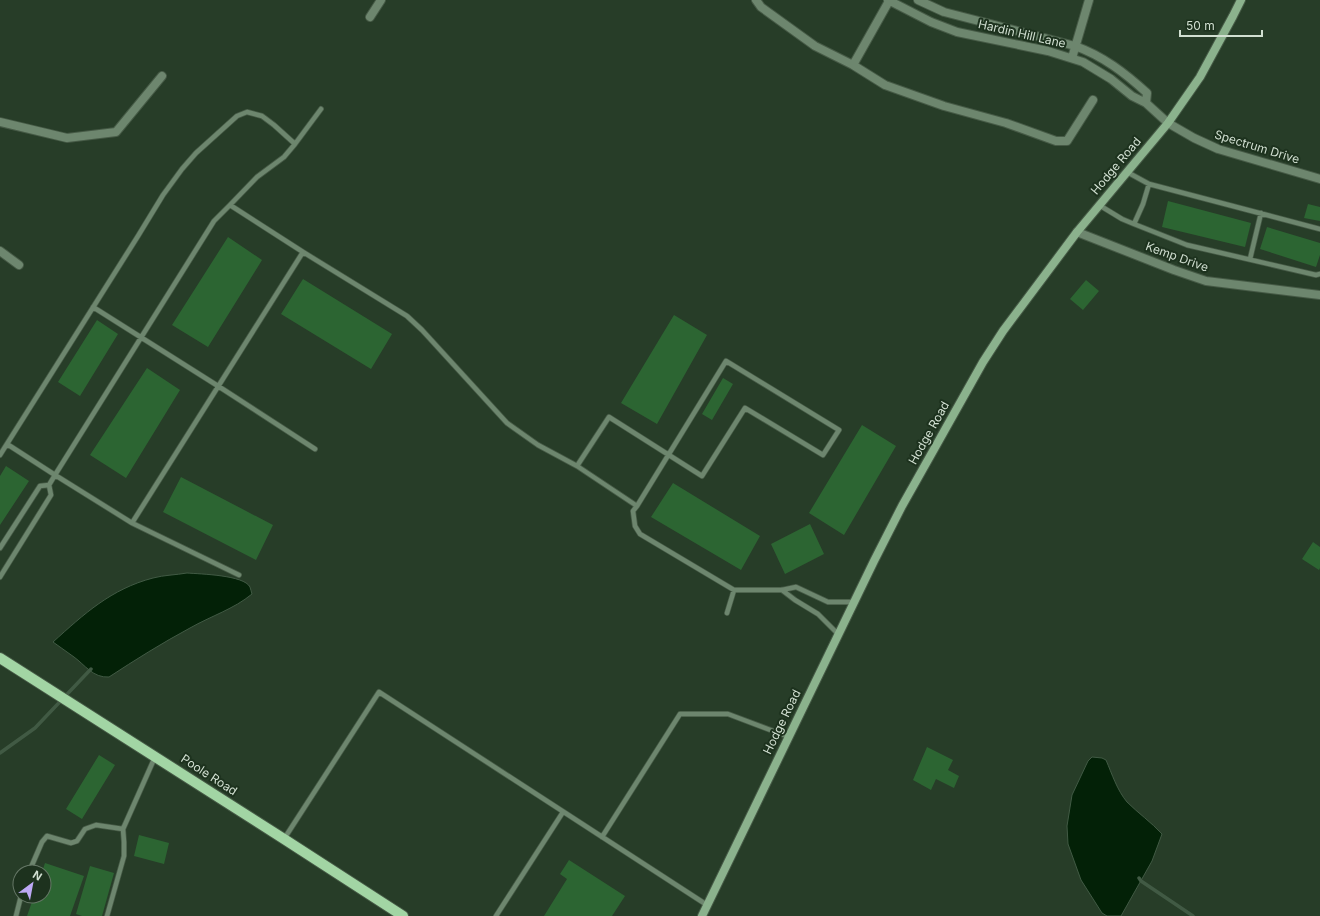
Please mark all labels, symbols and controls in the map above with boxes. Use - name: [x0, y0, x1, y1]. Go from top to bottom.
- scale bar: [1180, 12, 1262, 38]
- street label: Hardin Hill Lane: [977, 16, 1067, 51]
- text: 50 m: [1186, 18, 1215, 33]
- street label: Spectrum Drive: [1213, 126, 1301, 167]
- street label: Hodge Road: [1087, 134, 1144, 197]
- street label: Kemp Drive: [1144, 238, 1211, 275]
- street label: Hodge Road: [905, 398, 952, 467]
- street label: Hodge Road: [759, 687, 804, 757]
- street label: Poole Road: [178, 751, 240, 798]
- north arrow: [12, 864, 52, 904]
- text: N: [30, 867, 45, 884]

